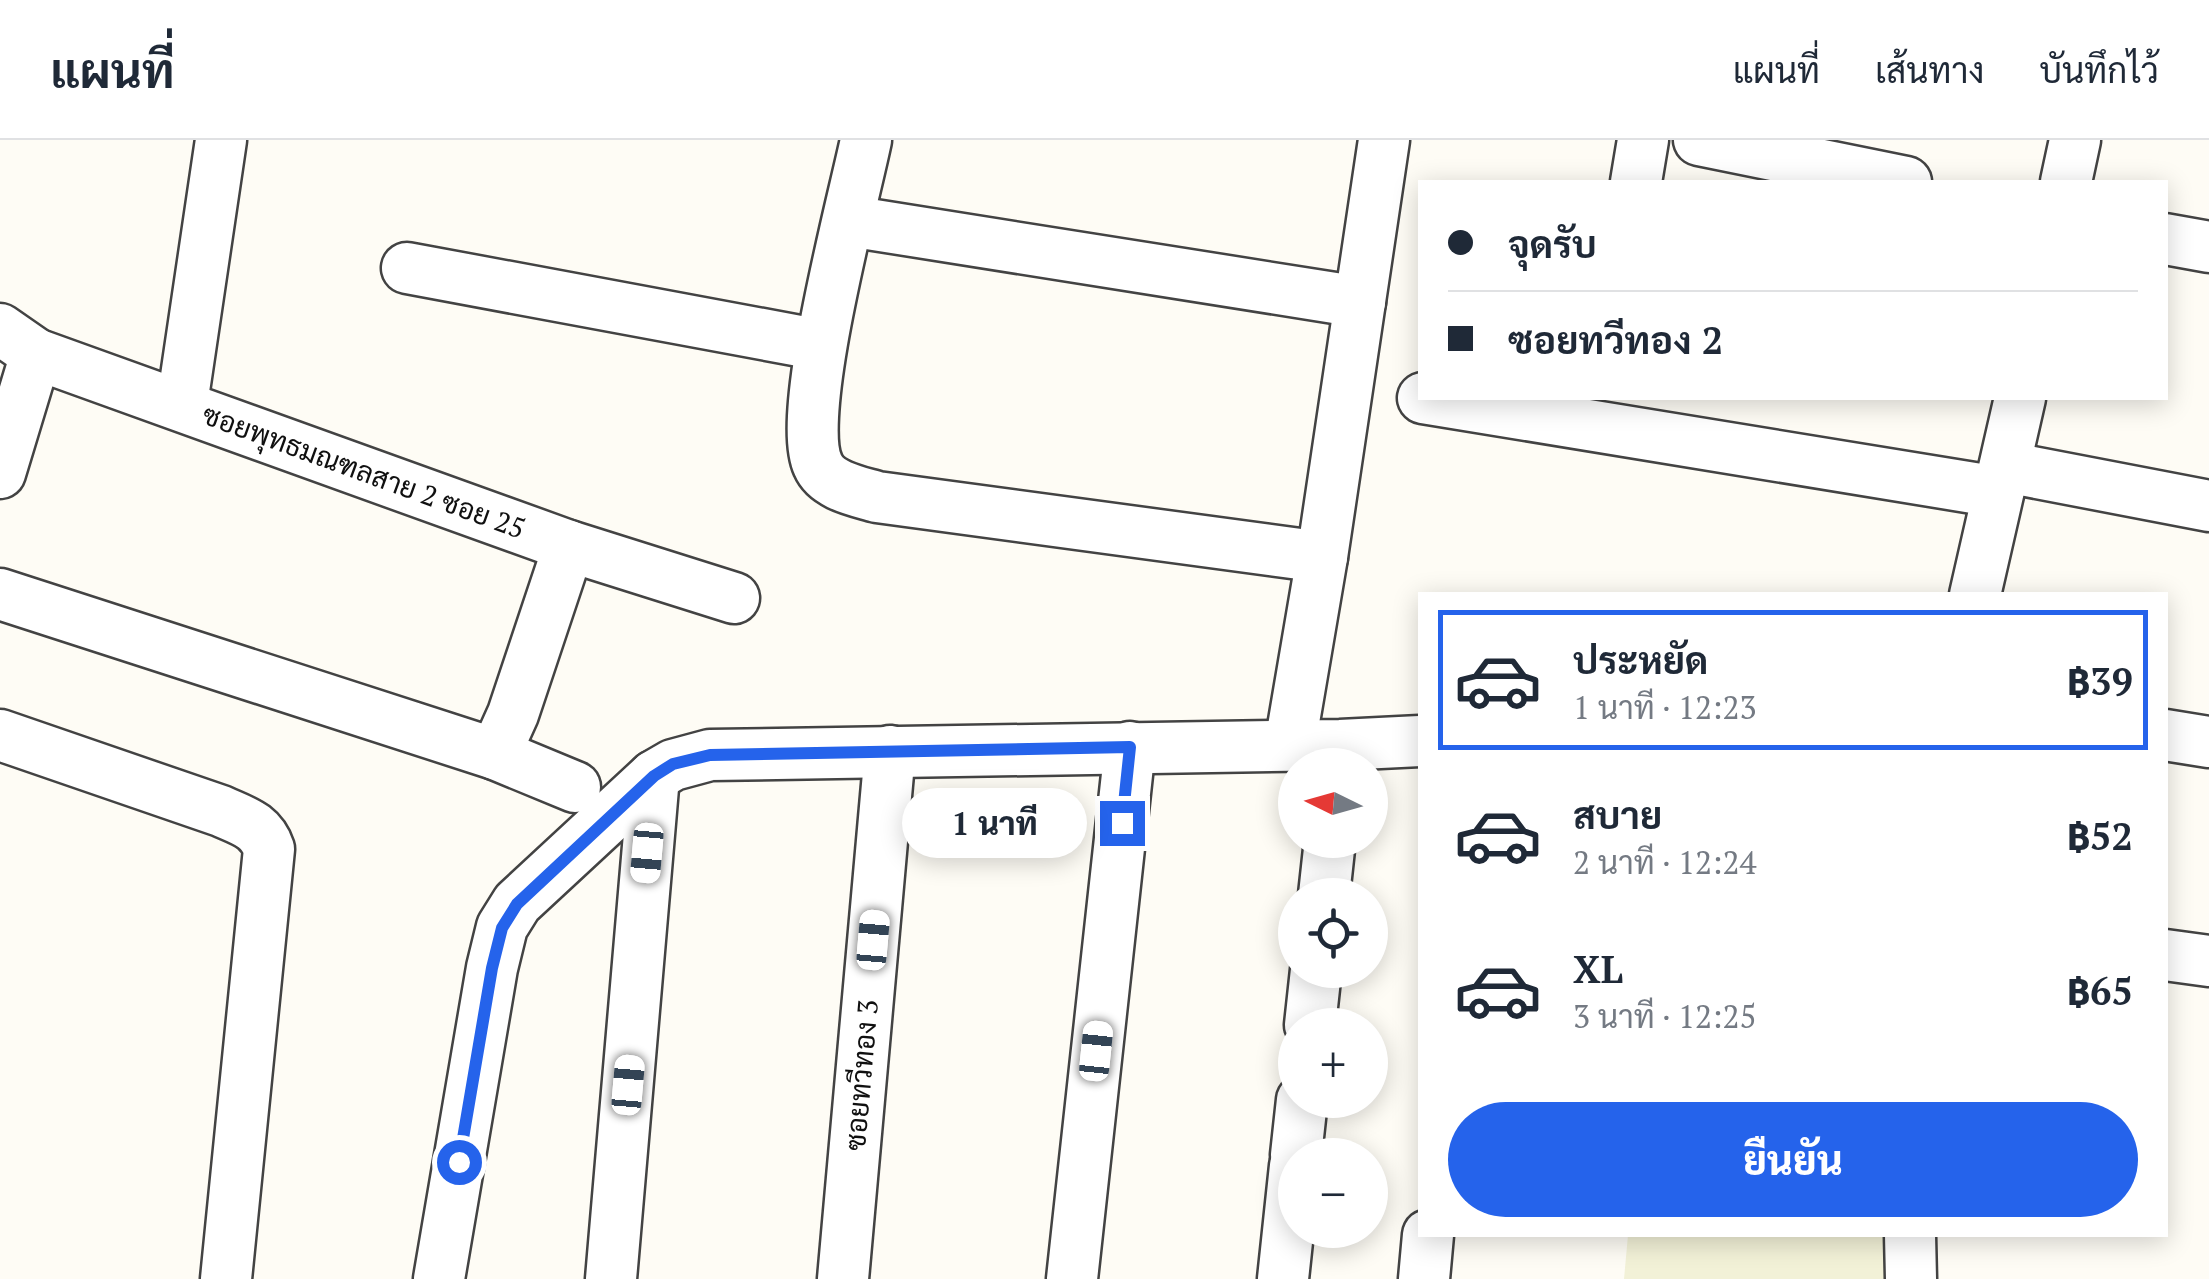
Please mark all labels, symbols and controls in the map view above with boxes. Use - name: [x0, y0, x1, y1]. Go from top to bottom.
- text: แผนที่: [50, 38, 174, 102]
- text: แผนที่: [1733, 47, 1820, 93]
- text: เส้นทาง: [1875, 47, 1984, 93]
- text: บันทึกไว้: [2039, 47, 2159, 93]
- text: จุดรับ: [1508, 219, 1597, 269]
- text: ซอยทวีทอง 2: [1508, 315, 1723, 365]
- street label: ซอยพุทธมณฑลสาย 2 ซอย 25: [197, 395, 530, 549]
- icon: car: [1453, 635, 1543, 725]
- text: ประหยัด: [1573, 635, 1708, 685]
- text: ฿39: [2067, 656, 2133, 706]
- text: 1 นาที · 12:23: [1573, 686, 1757, 728]
- north arrow: [1278, 748, 1388, 858]
- map controls: [1278, 748, 1388, 1248]
- callout: 1 นาที: [902, 788, 1087, 858]
- icon: car: [1453, 790, 1543, 880]
- text: สบาย: [1573, 790, 1662, 840]
- route end: [1100, 801, 1145, 846]
- text: 1 นาที: [951, 802, 1038, 844]
- text: ฿52: [2067, 811, 2133, 861]
- car: [629, 822, 665, 884]
- text: 2 นาที · 12:24: [1573, 841, 1757, 883]
- button: locate: [1278, 878, 1388, 988]
- car: [855, 909, 891, 971]
- text: XL: [1573, 944, 1623, 994]
- icon: car: [1453, 945, 1543, 1035]
- text: ฿65: [2067, 966, 2133, 1016]
- text: 3 นาที · 12:25: [1573, 995, 1757, 1037]
- street label: ซอยทวีทอง 3: [836, 998, 886, 1152]
- button: +: [1278, 1008, 1388, 1118]
- car: [1078, 1020, 1114, 1082]
- car: [610, 1054, 646, 1116]
- button: ยืนยัน: [1448, 1102, 2138, 1217]
- button: −: [1278, 1138, 1388, 1248]
- route start: [437, 1140, 482, 1185]

